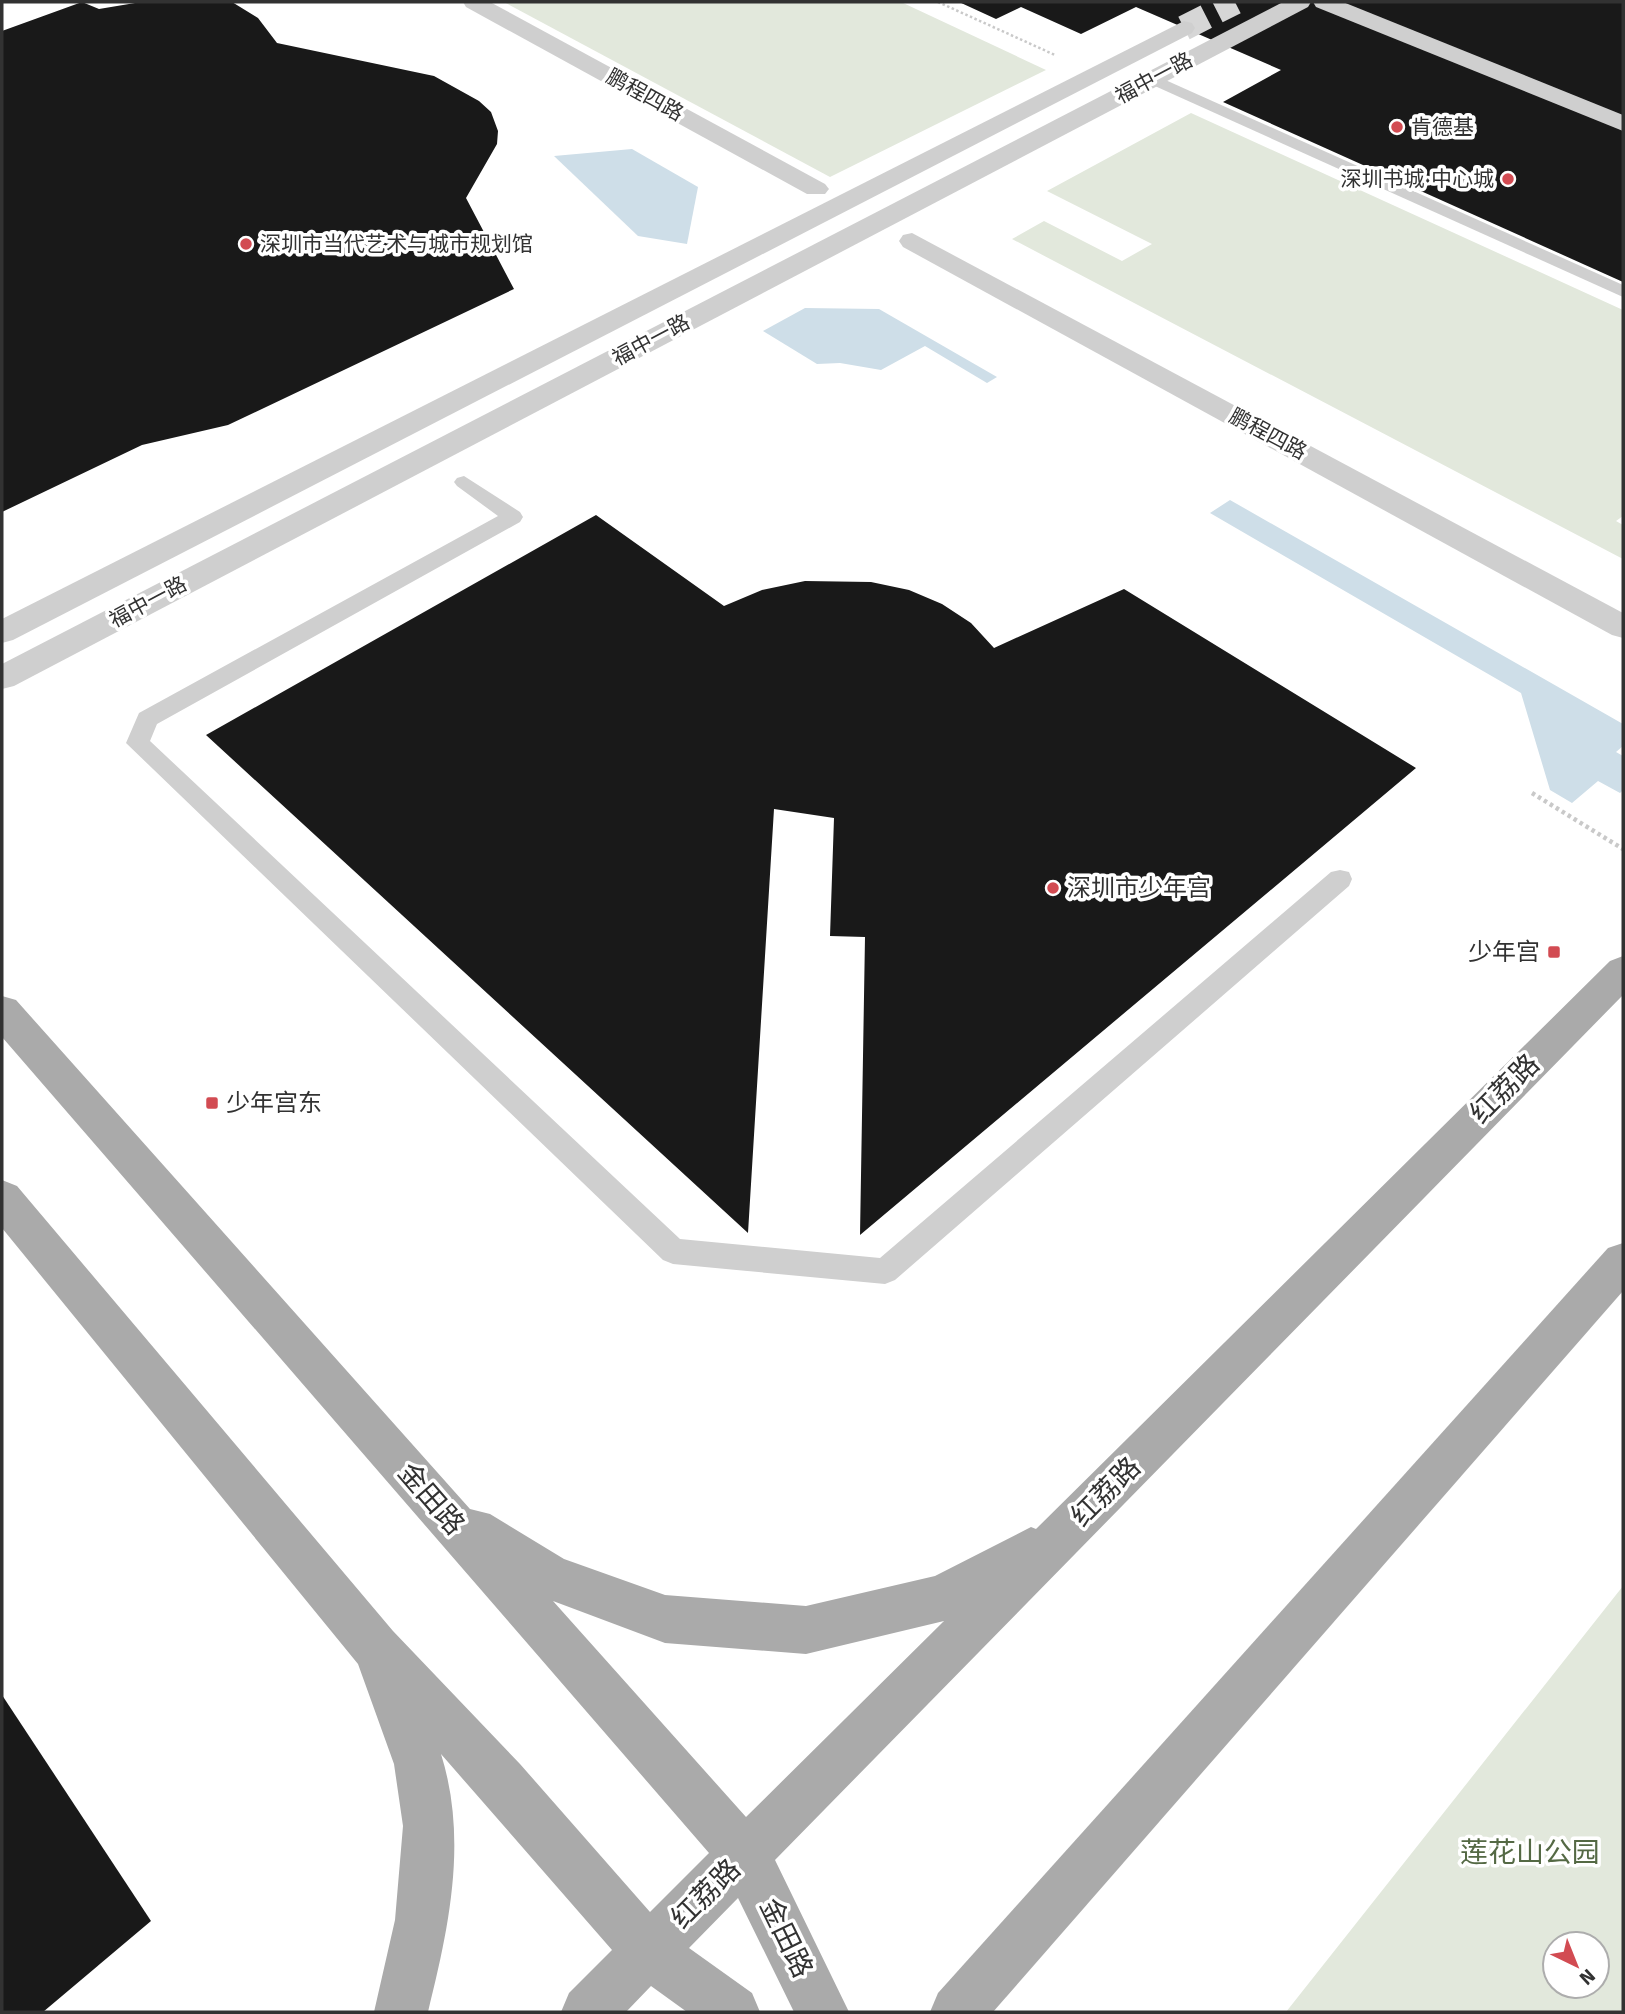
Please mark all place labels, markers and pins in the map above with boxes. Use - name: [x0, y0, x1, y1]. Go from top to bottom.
- place label: 肯德基: [1411, 114, 1474, 140]
- marker: 肯德基: [1389, 119, 1405, 135]
- place label: 深圳书城·中心城: [1341, 166, 1494, 192]
- marker: 深圳书城·中心城: [1500, 171, 1516, 187]
- place label: 深圳市当代艺术与城市规划馆: [260, 231, 533, 257]
- marker: 深圳市当代艺术与城市规划馆: [238, 236, 254, 252]
- place label: 深圳市少年宫: [1067, 873, 1211, 903]
- marker: 深圳市少年宫: [1045, 880, 1061, 896]
- place label: 少年宫: [1468, 937, 1540, 967]
- marker: 少年宫: [1546, 944, 1562, 960]
- place label: 少年宫东: [226, 1088, 322, 1118]
- marker: 少年宫东: [204, 1095, 220, 1111]

